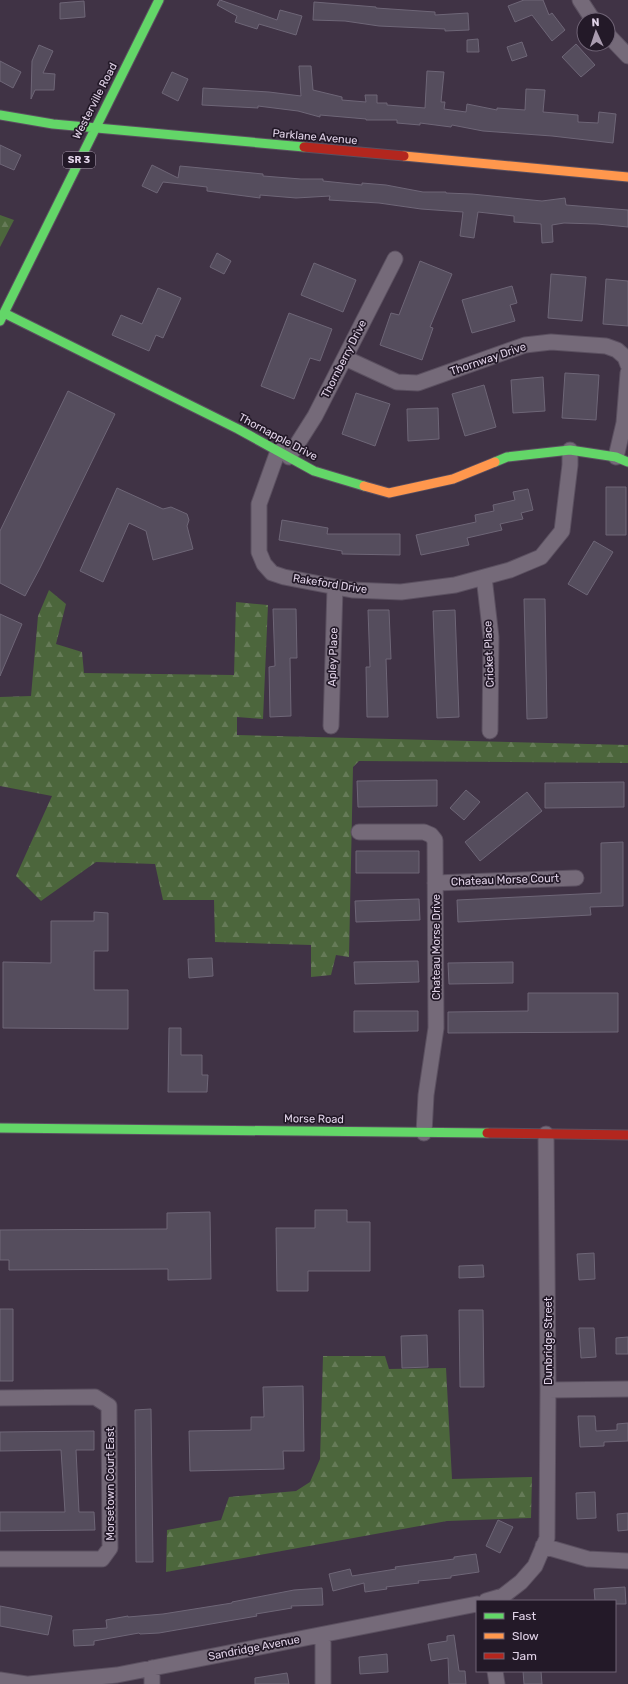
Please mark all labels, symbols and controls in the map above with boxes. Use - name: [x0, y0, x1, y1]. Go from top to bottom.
- north arrow: [576, 12, 616, 52]
- text: N: [591, 16, 600, 29]
- street label: Westerville Road: [70, 61, 120, 141]
- street label: Parklane Avenue: [272, 127, 358, 147]
- road number: SR 3: [63, 152, 95, 168]
- street label: Thornberry Drive: [319, 318, 369, 400]
- street label: Thornway Drive: [448, 340, 528, 378]
- street label: Thornapple Drive: [236, 411, 320, 463]
- street label: Rakeford Drive: [292, 572, 368, 596]
- street label: Cricket Place: [481, 620, 497, 688]
- street label: Apley Place: [325, 627, 341, 687]
- street label: Chateau Morse Court: [451, 872, 560, 888]
- street label: Chateau Morse Drive: [430, 894, 443, 1000]
- street label: Morse Road: [284, 1112, 344, 1126]
- street label: Dunbridge Street: [542, 1296, 555, 1385]
- street label: Morsetown Court East: [104, 1426, 117, 1541]
- legend: [476, 1600, 616, 1672]
- text: Fast: [512, 1609, 536, 1623]
- text: Slow: [512, 1629, 539, 1643]
- street label: Sandridge Avenue: [207, 1633, 301, 1663]
- text: Jam: [512, 1649, 537, 1663]

